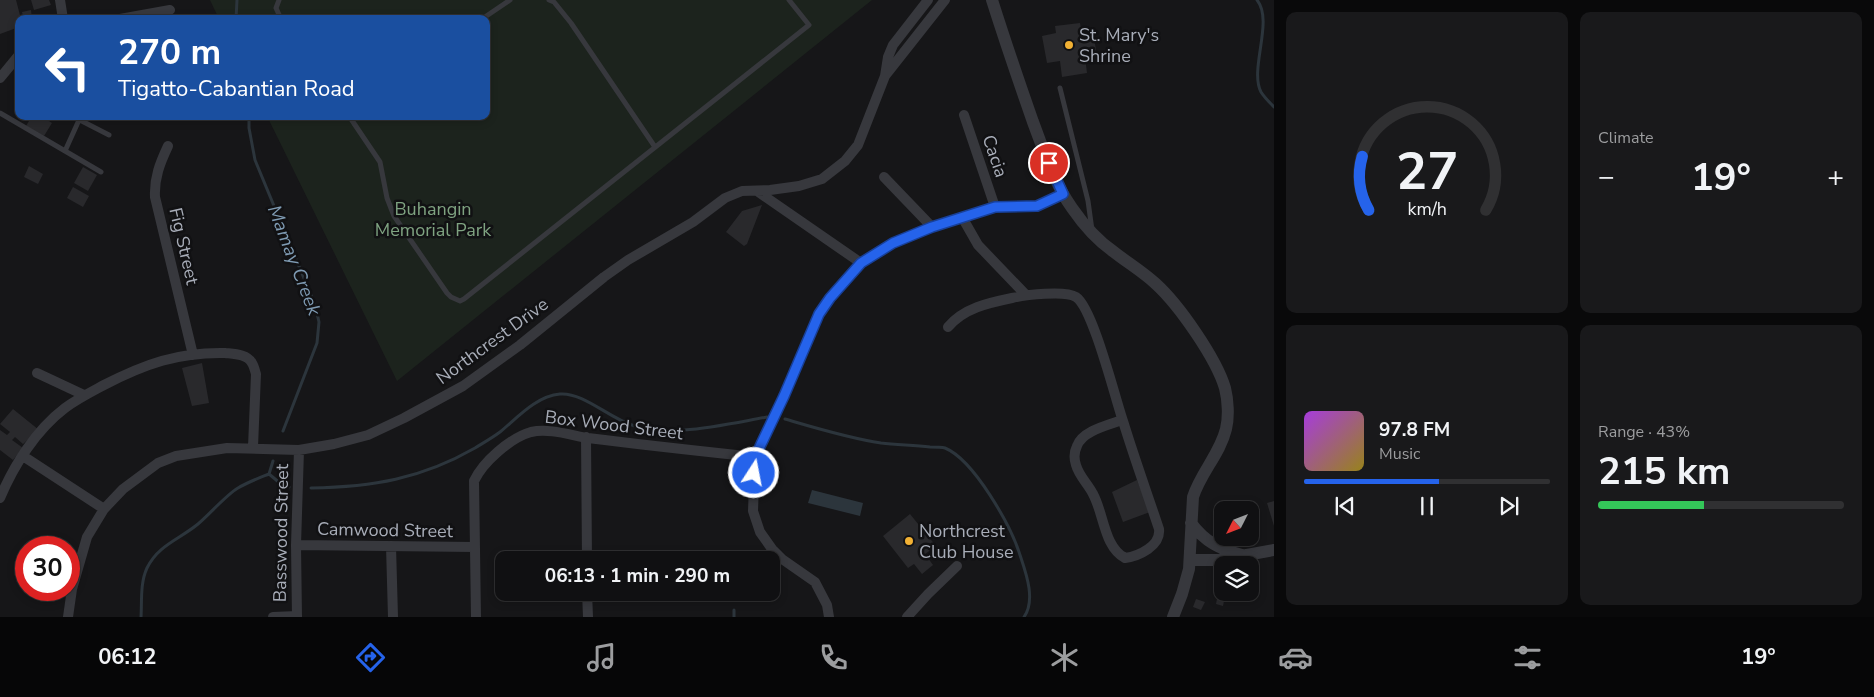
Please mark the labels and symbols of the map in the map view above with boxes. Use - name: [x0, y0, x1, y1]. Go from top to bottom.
- place label: St. Mary's Shrine: [1079, 23, 1159, 68]
- marker: St. Mary's Shrine: [1063, 39, 1075, 51]
- street label: Cacia: [977, 132, 1013, 180]
- pin: [1028, 142, 1070, 184]
- park label: Buhangin Memorial Park: [375, 197, 492, 242]
- water label: Mamay Creek: [261, 201, 327, 320]
- street label: Fig Street: [163, 205, 205, 288]
- street label: Northcrest Drive: [431, 292, 553, 390]
- street label: Box Wood Street: [544, 405, 685, 445]
- position arrow: [727, 446, 779, 498]
- street label: Basswood Street: [268, 463, 294, 602]
- north arrow: [1214, 501, 1259, 546]
- street label: Camwood Street: [317, 517, 454, 543]
- place label: Northcrest Club House: [919, 519, 1014, 564]
- marker: Northcrest Club House: [903, 535, 915, 547]
- speed limit sign: 30: [15, 536, 80, 601]

